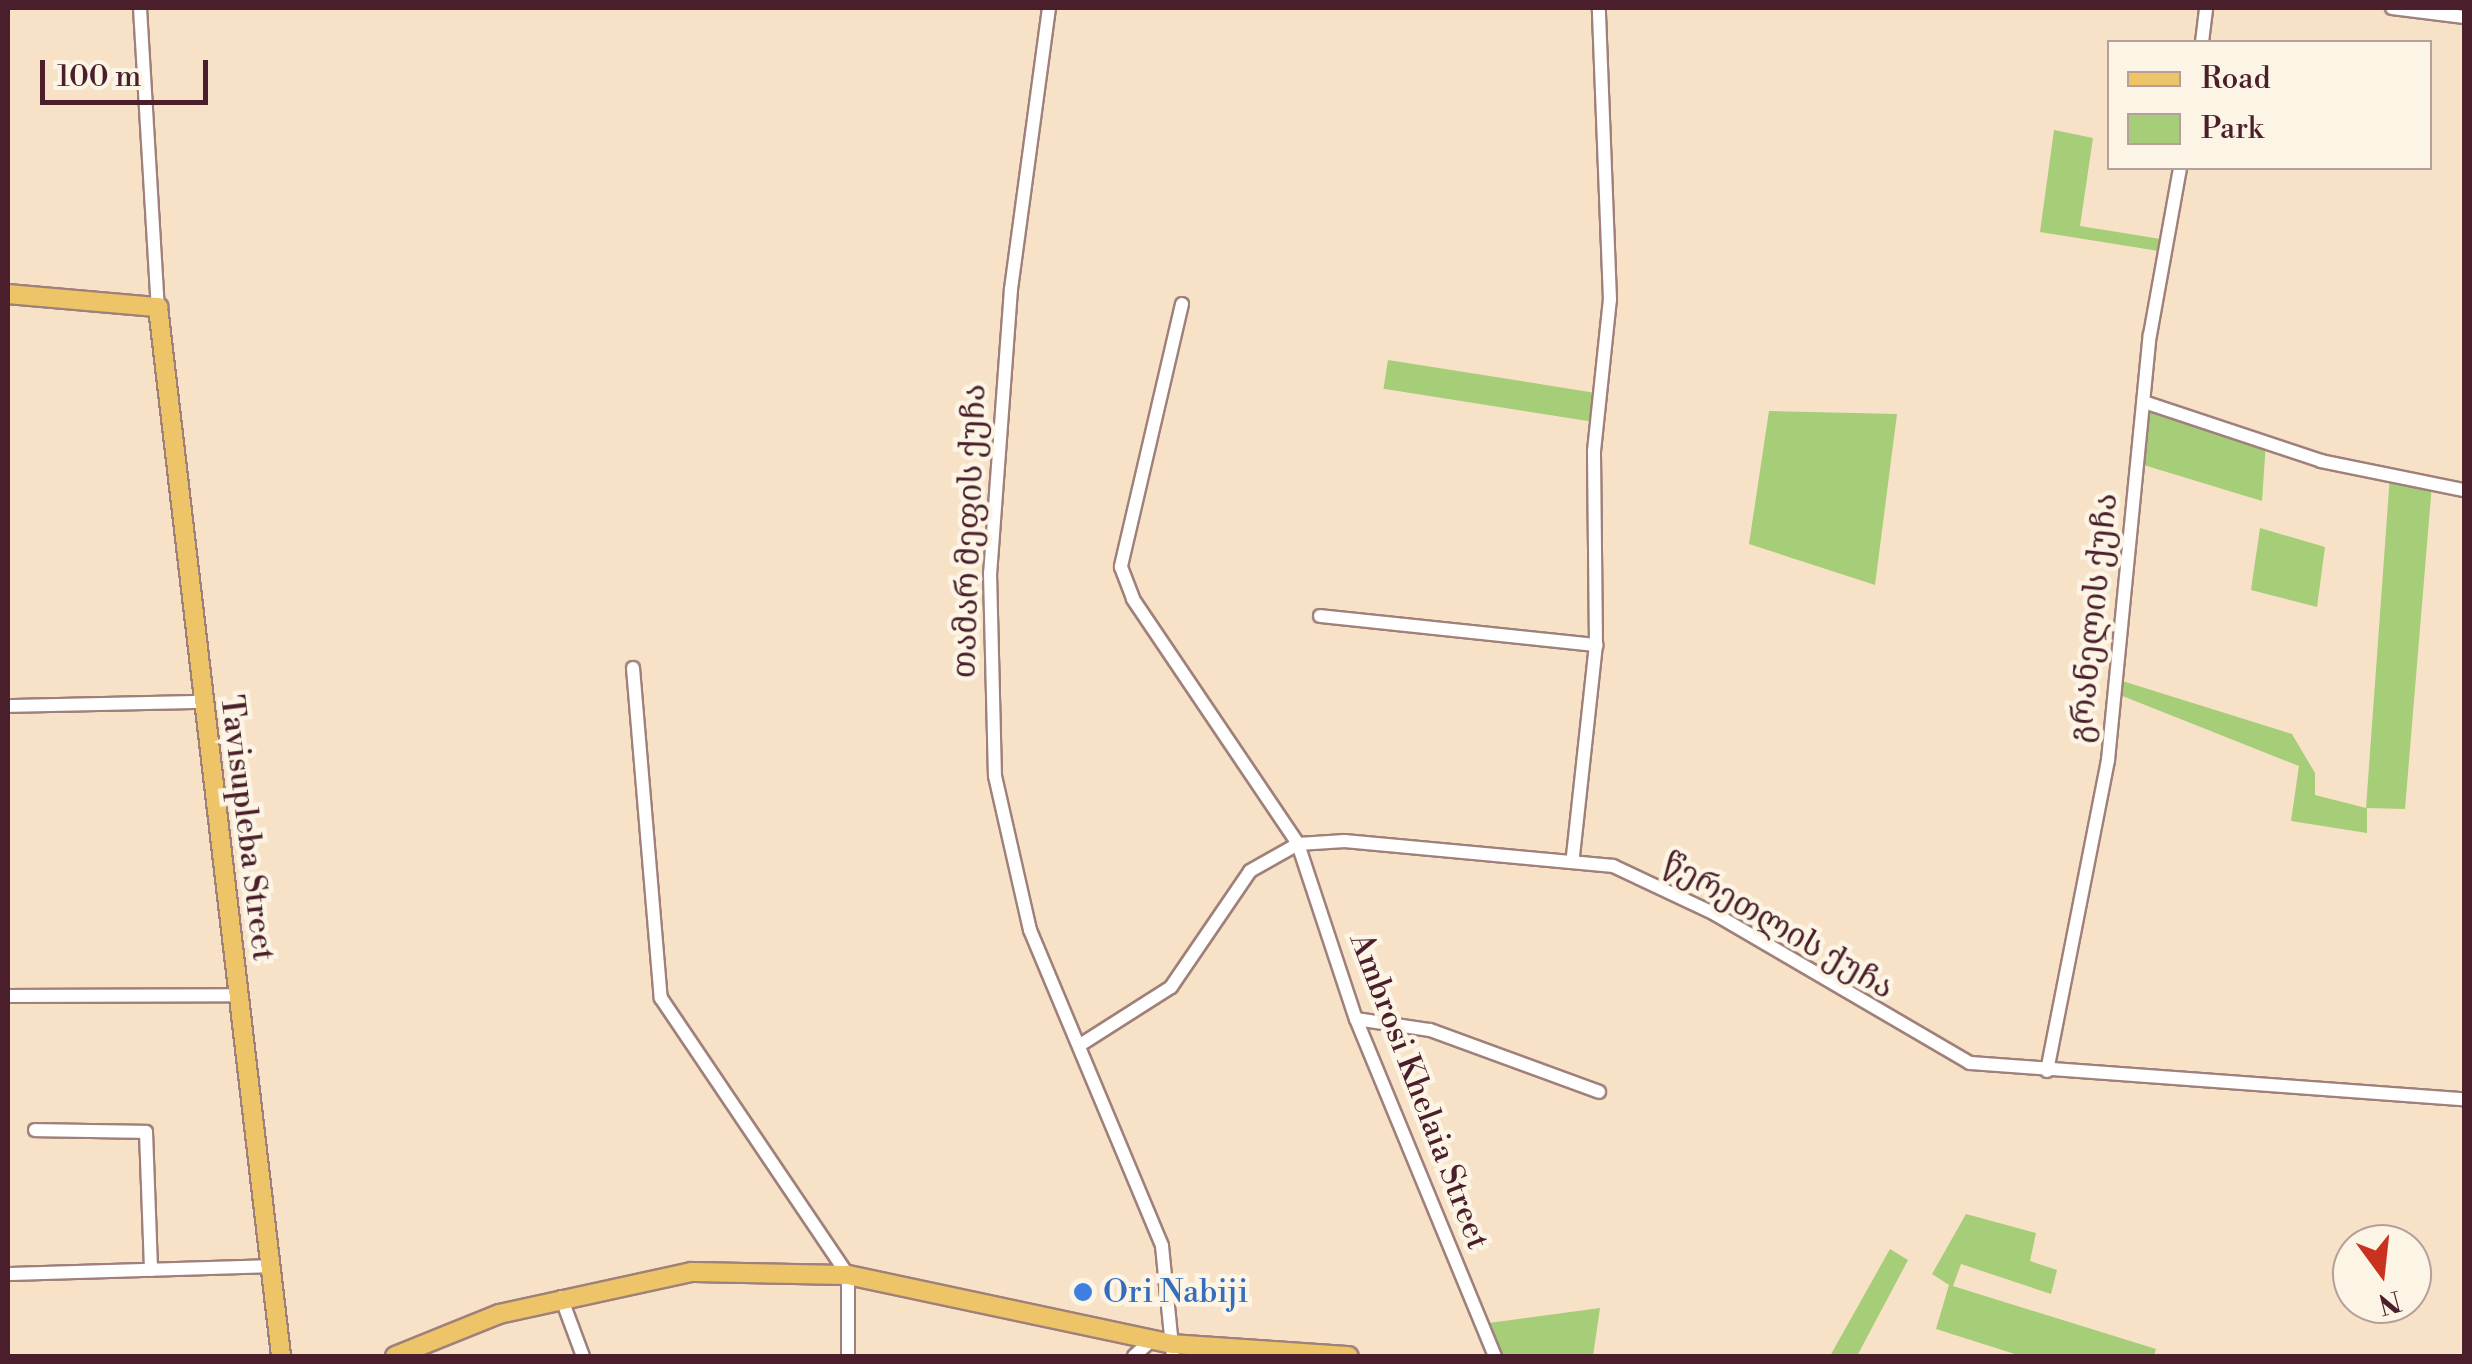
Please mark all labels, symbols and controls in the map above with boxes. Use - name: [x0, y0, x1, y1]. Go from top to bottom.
- scale bar: [45, 40, 212, 102]
- legend: [2107, 40, 2432, 170]
- text: 100 m: [57, 58, 141, 96]
- text: Road: [2201, 60, 2271, 98]
- text: Park: [2201, 110, 2263, 148]
- street label: თამარ მეფის ქუჩა: [946, 383, 994, 679]
- street label: გრანელის ქუჩა: [2062, 491, 2126, 745]
- street label: Tavisupleba Street: [212, 693, 282, 963]
- street label: წერეთლის ქუჩა: [1656, 844, 1900, 1008]
- street label: Ambrosi Khelaia Street: [1341, 928, 1497, 1254]
- north arrow: [2332, 1224, 2432, 1324]
- place label: Ori Nabiji: [1103, 1273, 1248, 1311]
- marker: Ori Nabiji: [1072, 1281, 1094, 1303]
- text: N: [2374, 1282, 2405, 1321]

